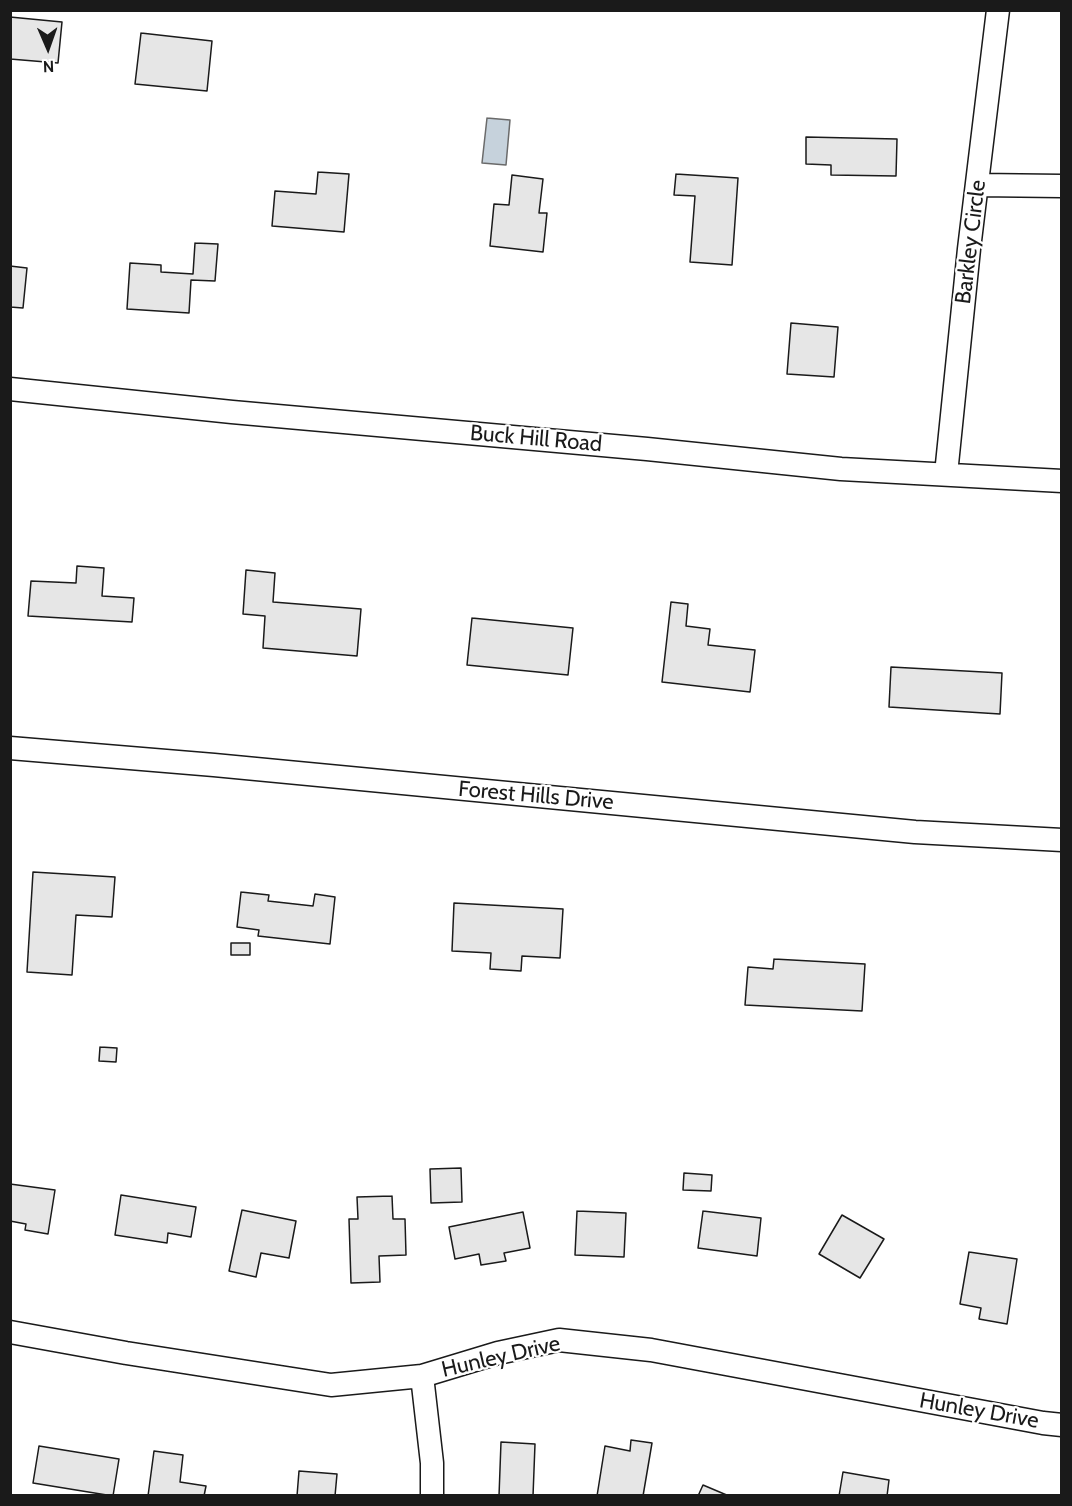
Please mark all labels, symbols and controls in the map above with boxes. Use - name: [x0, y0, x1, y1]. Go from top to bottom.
- north arrow: [18, 18, 78, 78]
- text: N: [43, 57, 55, 76]
- street label: Barkley Circle: [950, 179, 992, 305]
- street label: Buck Hill Road: [469, 420, 603, 458]
- street label: Forest Hills Drive: [457, 776, 615, 816]
- street label: Hunley Drive: [439, 1331, 563, 1383]
- street label: Hunley Drive: [917, 1388, 1041, 1434]

